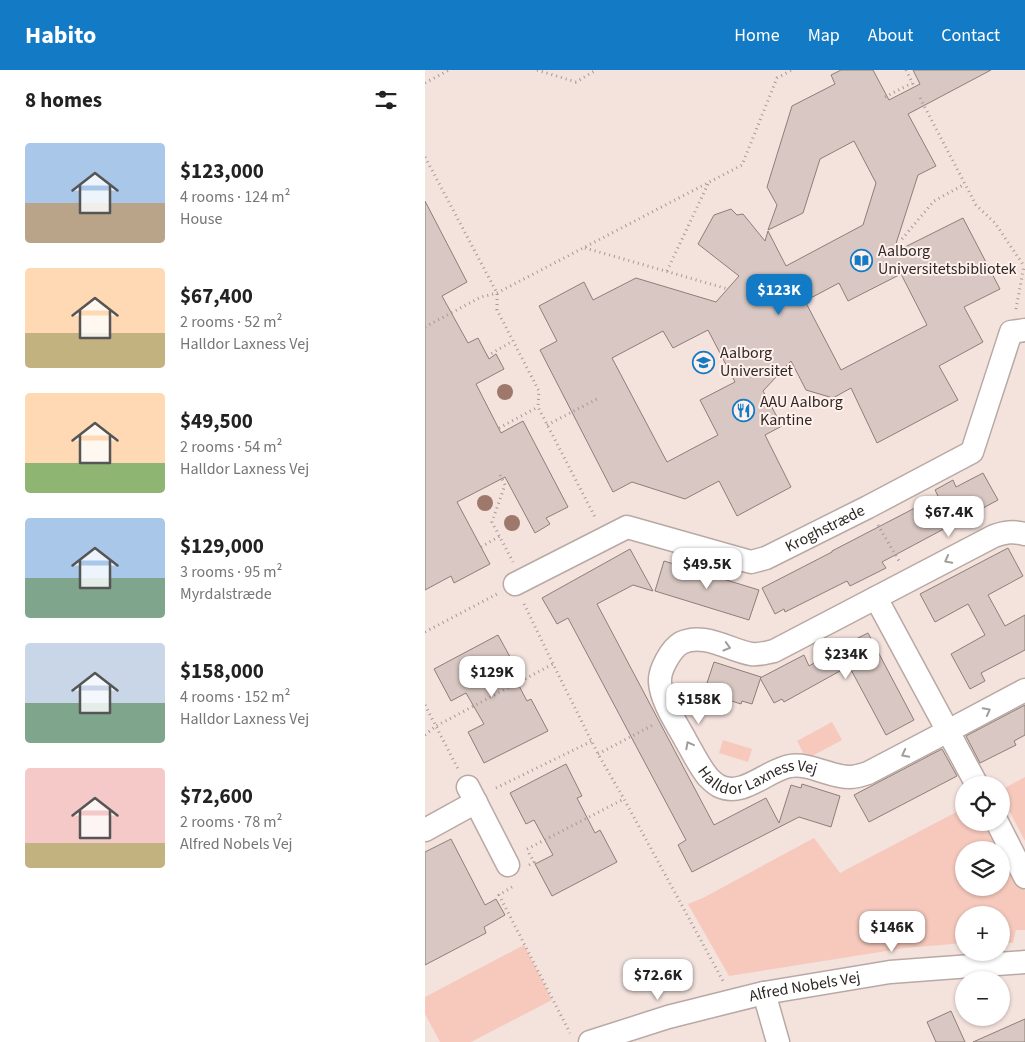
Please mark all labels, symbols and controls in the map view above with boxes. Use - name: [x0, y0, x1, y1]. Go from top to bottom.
- text: Habito: [25, 18, 96, 53]
- text: Home: [734, 23, 780, 48]
- text: Map: [808, 23, 840, 48]
- text: About: [868, 23, 913, 48]
- text: Contact: [941, 23, 1000, 48]
- text: 8 homes: [25, 85, 102, 115]
- icon: filters: [372, 86, 400, 114]
- text: $123,000: [180, 156, 264, 186]
- icon: home: [65, 163, 125, 223]
- text: 4 rooms · 124 m²: [180, 186, 290, 208]
- text: House: [180, 208, 222, 230]
- place label: Aalborg Universitetsbibliotek: [878, 240, 1017, 280]
- library icon: Aalborg Universitetsbibliotek: [850, 248, 874, 272]
- pin: $123K: [744, 274, 814, 316]
- text: $123K: [757, 279, 801, 301]
- text: $67,400: [180, 281, 253, 311]
- icon: home: [65, 288, 125, 348]
- text: 2 rooms · 52 m²: [180, 311, 282, 333]
- text: Halldor Laxness Vej: [180, 333, 309, 355]
- place label: Aalborg Universitet: [720, 342, 793, 382]
- school or university icon: Aalborg Universitet: [692, 350, 716, 374]
- place label: AAU Aalborg Kantine: [760, 391, 843, 431]
- restaurant icon: AAU Aalborg Kantine: [732, 399, 756, 423]
- text: $49,500: [180, 406, 253, 436]
- icon: home: [65, 413, 125, 473]
- text: 2 rooms · 54 m²: [180, 436, 282, 458]
- text: Halldor Laxness Vej: [180, 458, 309, 480]
- pin: $67.4K: [908, 496, 990, 538]
- street label: Kroghstræde: [781, 499, 869, 558]
- text: $67.4K: [925, 501, 973, 523]
- text: $129,000: [180, 531, 264, 561]
- icon: home: [65, 538, 125, 598]
- pin: $49.5K: [666, 548, 748, 590]
- text: $49.5K: [683, 553, 731, 575]
- one-way arrow: [944, 554, 953, 564]
- text: 3 rooms · 95 m²: [180, 561, 282, 583]
- text: Myrdalstræde: [180, 583, 272, 605]
- pin: $234K: [811, 638, 881, 680]
- one-way arrow: [722, 641, 730, 651]
- text: $234K: [824, 643, 868, 665]
- text: $158,000: [180, 656, 264, 686]
- pin: $129K: [457, 656, 527, 698]
- text: $129K: [470, 661, 514, 683]
- icon: home: [65, 663, 125, 723]
- pin: $158K: [664, 682, 734, 725]
- text: 4 rooms · 152 m²: [180, 686, 290, 708]
- text: $158K: [677, 688, 721, 710]
- one-way arrow: [981, 707, 990, 717]
- text: Halldor Laxness Vej: [180, 708, 309, 730]
- one-way arrow: [685, 741, 695, 750]
- one-way arrow: [901, 748, 910, 758]
- street label: Halldor Laxness Vej: [692, 755, 820, 800]
- map controls: [955, 776, 1010, 1026]
- button: locate: [955, 776, 1010, 831]
- text: $72,600: [180, 781, 253, 811]
- icon: home: [65, 788, 125, 848]
- text: 2 rooms · 78 m²: [180, 811, 282, 833]
- text: Alfred Nobels Vej: [180, 833, 293, 855]
- button: layers: [955, 841, 1010, 896]
- button: +: [955, 906, 1010, 961]
- pin: $146K: [857, 910, 927, 953]
- text: $146K: [870, 916, 914, 938]
- pin: $72.6K: [617, 958, 699, 1001]
- text: $72.6K: [634, 964, 682, 986]
- street label: Alfred Nobels Vej: [747, 966, 862, 1007]
- button: −: [955, 971, 1010, 1026]

